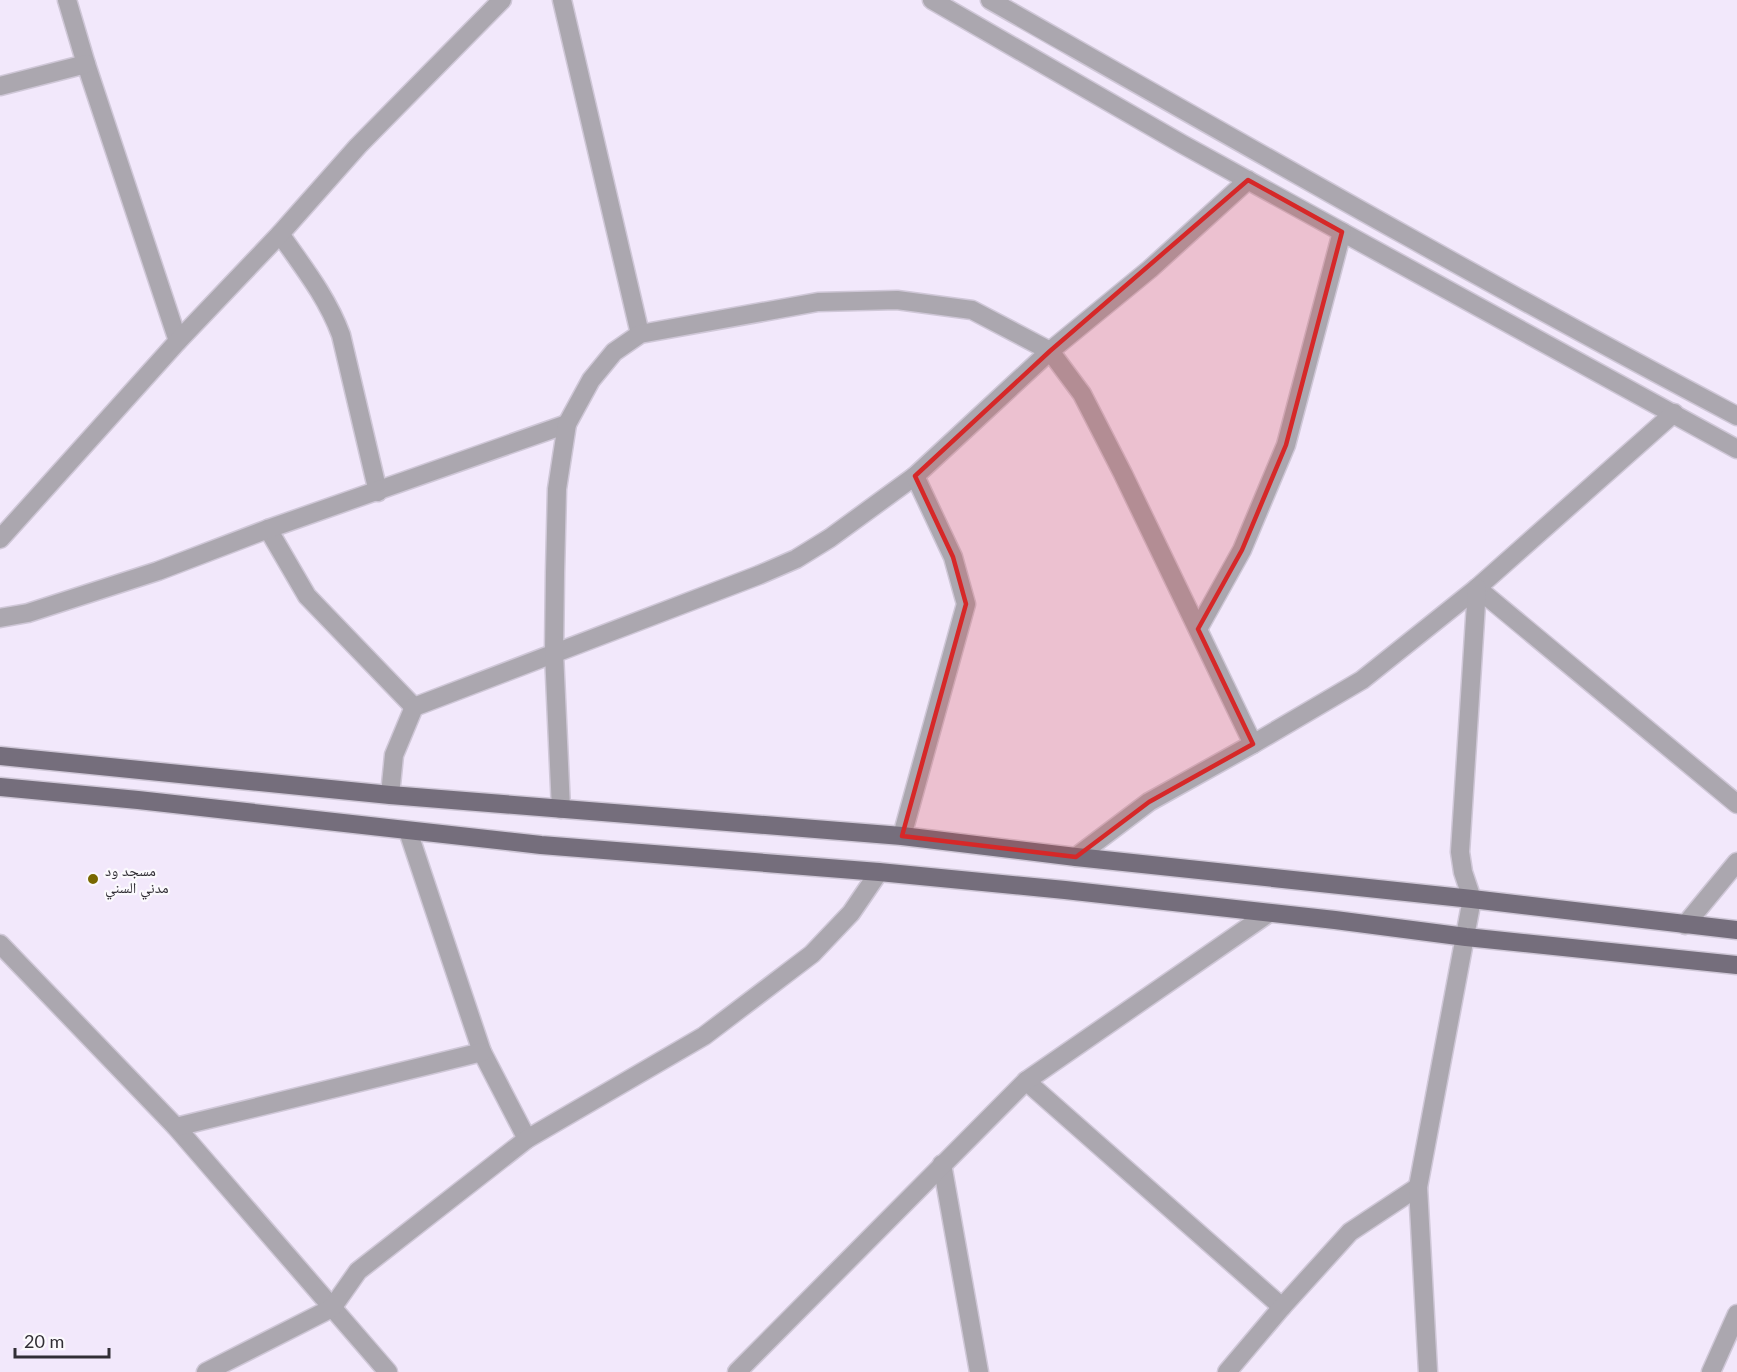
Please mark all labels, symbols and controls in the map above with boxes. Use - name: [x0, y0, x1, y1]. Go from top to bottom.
- place label: مسجد ود مدني السني: [105, 861, 169, 900]
- marker: مسجد ود مدني السني: [86, 872, 100, 886]
- scale bar: [15, 1321, 110, 1359]
- text: 20 m: [24, 1330, 64, 1352]

